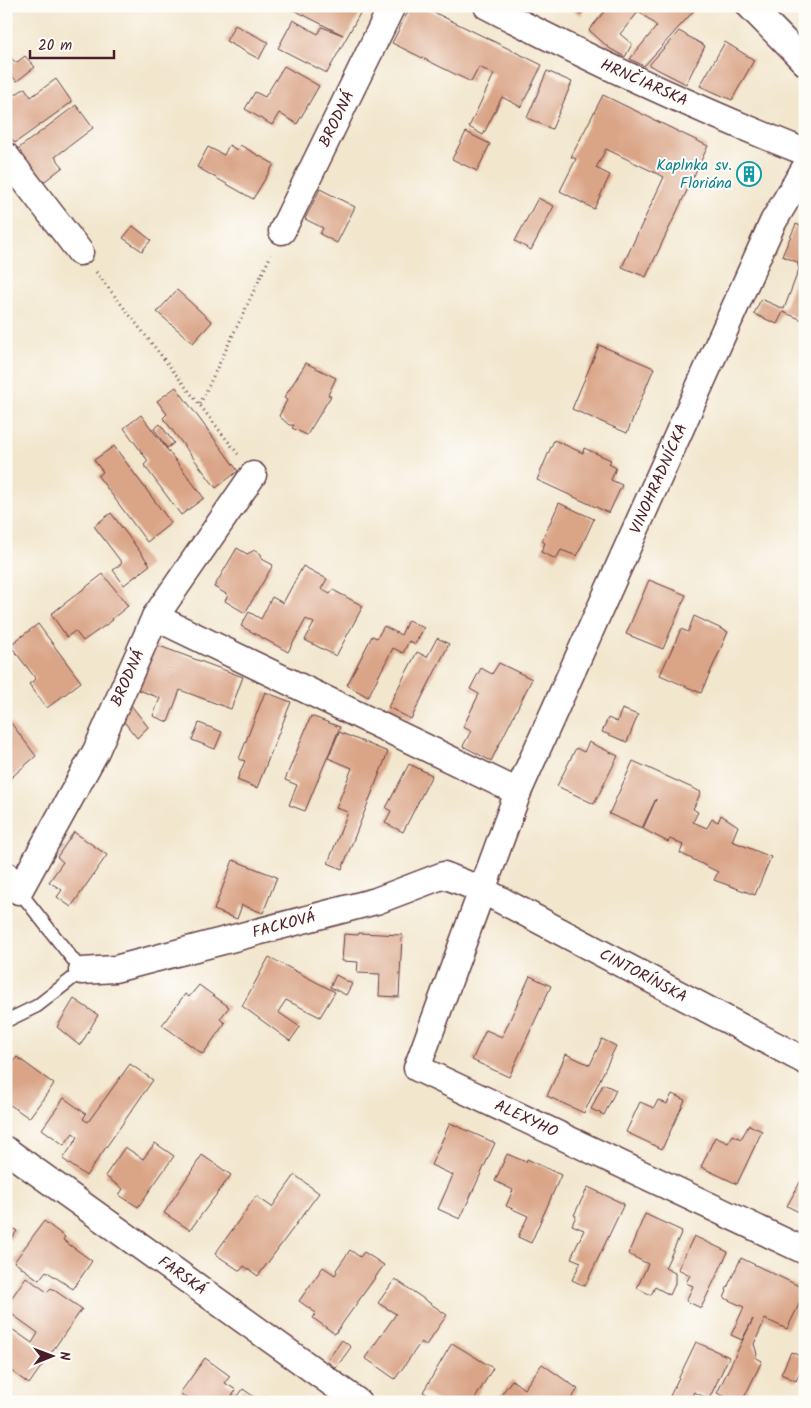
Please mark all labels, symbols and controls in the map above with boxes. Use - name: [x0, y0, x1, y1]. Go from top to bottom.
- scale bar: [30, 28, 114, 60]
- text: 20 m: [38, 34, 72, 58]
- street label: HRNČIARSKA: [596, 53, 692, 114]
- street label: BRODNÁ: [313, 86, 362, 152]
- place label: Kaplnka sv. Floriána: [656, 153, 732, 196]
- building icon: Kaplnka sv. Floriána: [736, 161, 762, 187]
- street label: VINOHRADNÍCKA: [623, 419, 695, 538]
- street label: BRODNÁ: [104, 645, 152, 711]
- street label: FACKOVÁ: [249, 904, 319, 946]
- street label: CINTORÍNSKA: [595, 942, 692, 1010]
- street label: ALEXYHO: [490, 1093, 562, 1145]
- street label: FARSKÁ: [152, 1250, 212, 1302]
- north arrow: [28, 1330, 78, 1380]
- text: N: [53, 1351, 75, 1361]

